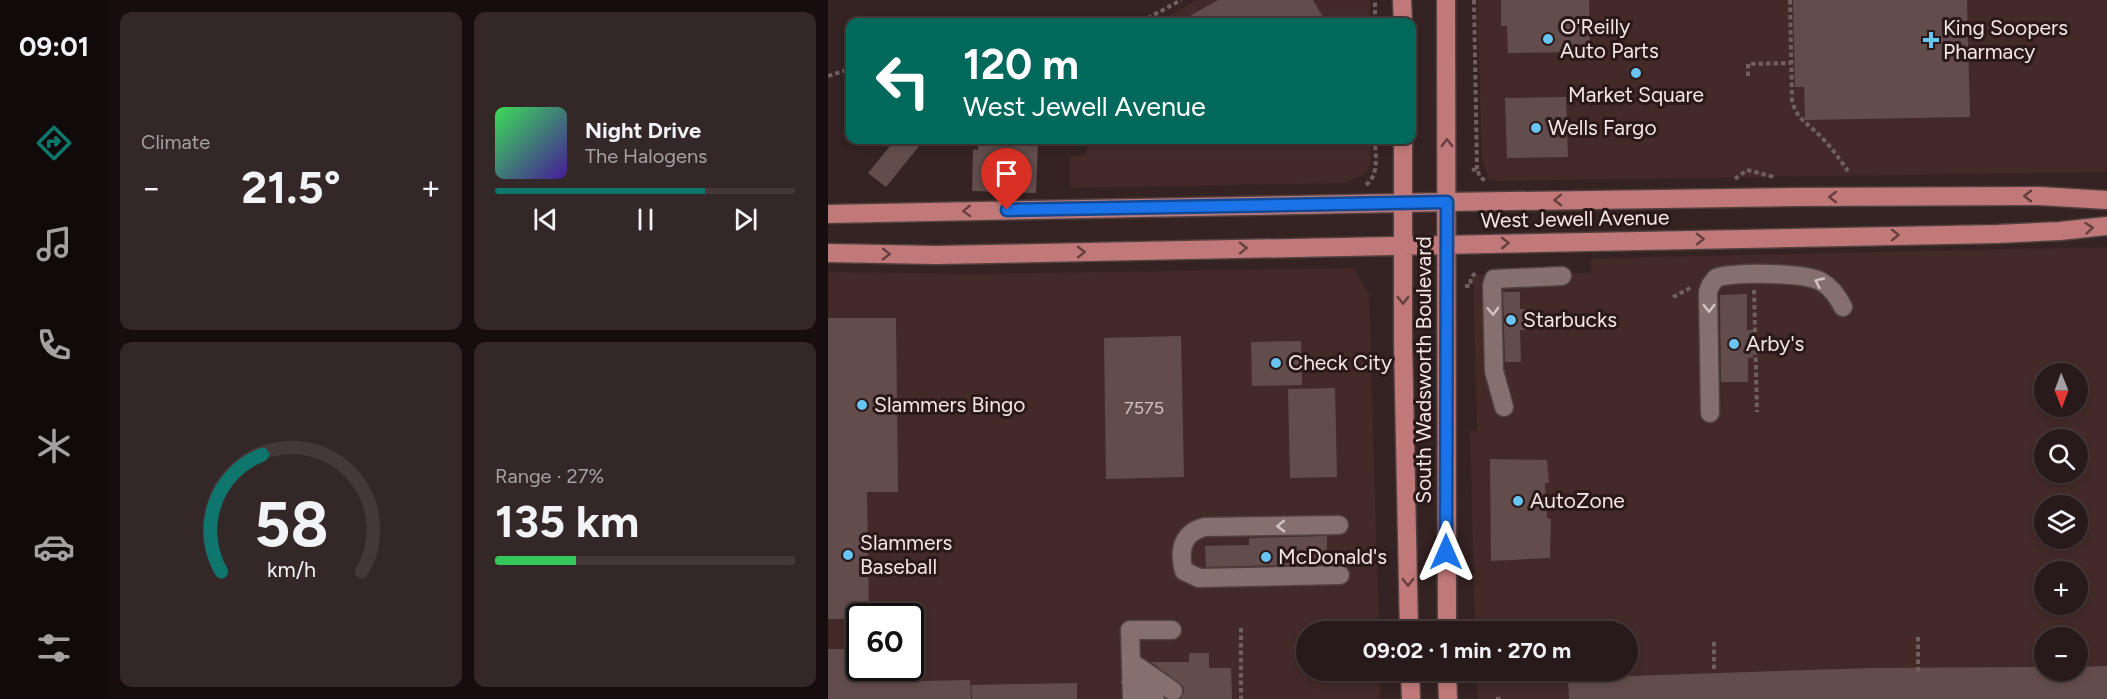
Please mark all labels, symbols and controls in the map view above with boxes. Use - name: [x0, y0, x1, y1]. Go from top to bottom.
- place label: O'Reilly Auto Parts: [1560, 14, 1659, 63]
- place label: King Soopers Pharmacy: [1943, 15, 2068, 64]
- text: 09:01: [19, 30, 89, 63]
- marker: O'Reilly Auto Parts: [1541, 32, 1555, 46]
- marker: King Soopers Pharmacy: [1924, 33, 1938, 47]
- text: 120 m: [963, 39, 1079, 90]
- icon: left: [864, 42, 942, 120]
- marker: Market Square: [1629, 66, 1643, 80]
- place label: Market Square: [1568, 82, 1704, 107]
- text: West Jewell Avenue: [963, 90, 1206, 123]
- place label: Wells Fargo: [1548, 115, 1657, 140]
- text: Night Drive: [585, 117, 701, 144]
- marker: Wells Fargo: [1529, 121, 1543, 135]
- icon: directions: [33, 122, 75, 164]
- text: Climate: [141, 130, 210, 154]
- one-way arrow: [1441, 139, 1453, 148]
- text: The Halogens: [585, 144, 707, 168]
- pin: [981, 148, 1032, 210]
- icon: arrive: [990, 157, 1023, 190]
- text: 21.5°: [241, 160, 341, 214]
- text: −: [141, 168, 162, 207]
- text: +: [420, 168, 441, 207]
- one-way arrow: [2023, 190, 2032, 202]
- one-way arrow: [1828, 191, 1837, 203]
- one-way arrow: [1554, 194, 1563, 206]
- icon: previous: [529, 203, 562, 236]
- icon: pause: [629, 203, 662, 236]
- icon: next: [729, 203, 762, 236]
- street label: West Jewell Avenue: [1480, 204, 1670, 233]
- one-way arrow: [963, 205, 972, 218]
- one-way arrow: [2085, 222, 2094, 235]
- icon: music: [33, 223, 75, 265]
- one-way arrow: [1890, 229, 1899, 242]
- one-way arrow: [1695, 233, 1704, 245]
- street label: South Wadsworth Boulevard: [1411, 236, 1436, 504]
- one-way arrow: [1500, 237, 1509, 249]
- one-way arrow: [1239, 242, 1248, 254]
- one-way arrow: [1077, 245, 1086, 258]
- one-way arrow: [882, 248, 891, 260]
- one-way arrow: [1814, 277, 1825, 289]
- one-way arrow: [1397, 296, 1409, 305]
- one-way arrow: [1702, 303, 1715, 312]
- one-way arrow: [1486, 307, 1499, 316]
- place label: Starbucks: [1523, 307, 1617, 332]
- marker: Starbucks: [1504, 313, 1518, 327]
- icon: phone: [33, 324, 75, 366]
- place label: Arby's: [1746, 331, 1804, 356]
- marker: Arby's: [1727, 337, 1741, 351]
- place label: Check City: [1288, 350, 1392, 375]
- marker: Check City: [1269, 356, 1283, 370]
- north arrow: [2034, 363, 2088, 417]
- map controls: [2034, 363, 2088, 681]
- place label: Slammers Bingo: [874, 392, 1025, 417]
- house number: 7575: [1124, 397, 1164, 419]
- marker: Slammers Bingo: [855, 398, 869, 412]
- icon: climate: [33, 425, 75, 467]
- button: search: [2034, 429, 2088, 483]
- text: Range · 27%: [495, 464, 604, 488]
- text: 58: [254, 487, 328, 562]
- place label: AutoZone: [1530, 488, 1625, 513]
- text: 135 km: [495, 494, 639, 548]
- marker: AutoZone: [1511, 494, 1525, 508]
- button: layers: [2034, 495, 2088, 549]
- one-way arrow: [1276, 519, 1285, 532]
- position arrow: [1414, 520, 1478, 584]
- icon: car: [33, 526, 75, 568]
- place label: Slammers Baseball: [860, 530, 952, 579]
- place label: McDonald's: [1278, 544, 1387, 569]
- marker: Slammers Baseball: [841, 548, 855, 562]
- marker: McDonald's: [1259, 550, 1273, 564]
- text: km/h: [267, 557, 315, 582]
- button: +: [2034, 561, 2088, 615]
- one-way arrow: [1402, 577, 1415, 586]
- speed limit sign: 60: [846, 603, 924, 681]
- icon: filters: [33, 627, 75, 669]
- button: −: [2034, 627, 2088, 681]
- text: 09:02 · 1 min · 270 m: [1363, 637, 1571, 664]

